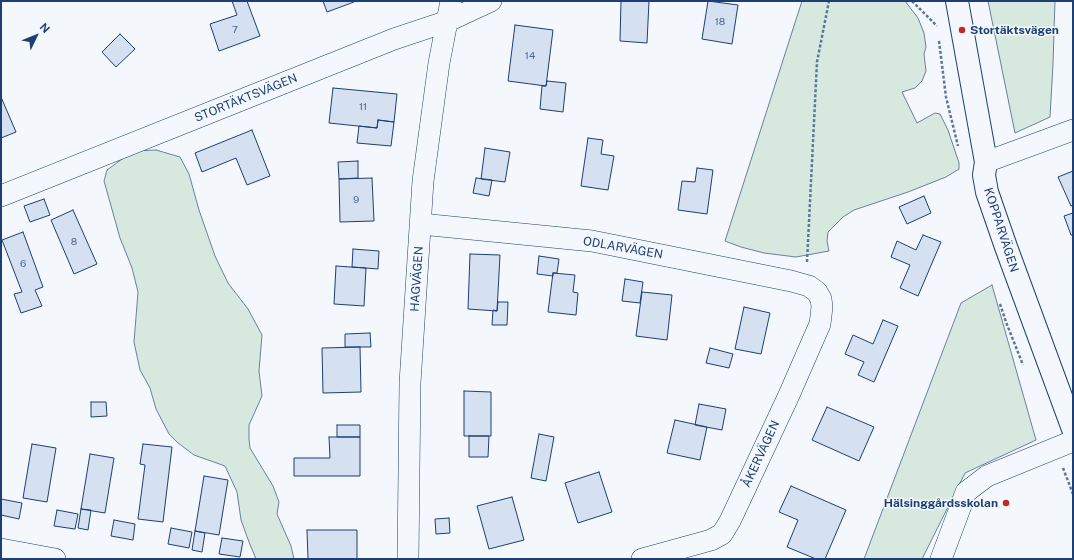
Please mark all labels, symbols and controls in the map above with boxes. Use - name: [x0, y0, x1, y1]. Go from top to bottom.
- north arrow: [16, 16, 56, 56]
- house number: 18: [715, 16, 725, 28]
- text: N: [37, 21, 52, 35]
- place label: Stortäktsvägen: [970, 23, 1059, 37]
- house number: 7: [232, 24, 238, 36]
- marker: Stortäktsvägen: [957, 25, 967, 35]
- house number: 14: [525, 50, 535, 62]
- street label: STORTÄKTSVÄGEN: [192, 71, 300, 125]
- house number: 11: [359, 101, 367, 113]
- street label: KOPPARVÄGEN: [981, 186, 1021, 274]
- house number: 9: [353, 194, 359, 206]
- street label: ODLARVÄGEN: [582, 234, 664, 262]
- house number: 8: [71, 236, 77, 248]
- street label: HAGVÄGEN: [408, 246, 426, 312]
- house number: 6: [20, 258, 26, 270]
- street label: ÅKERVÄGEN: [739, 418, 783, 490]
- place label: Hälsinggårdsskolan: [884, 496, 998, 510]
- marker: Hälsinggårdsskolan: [1001, 498, 1011, 508]

